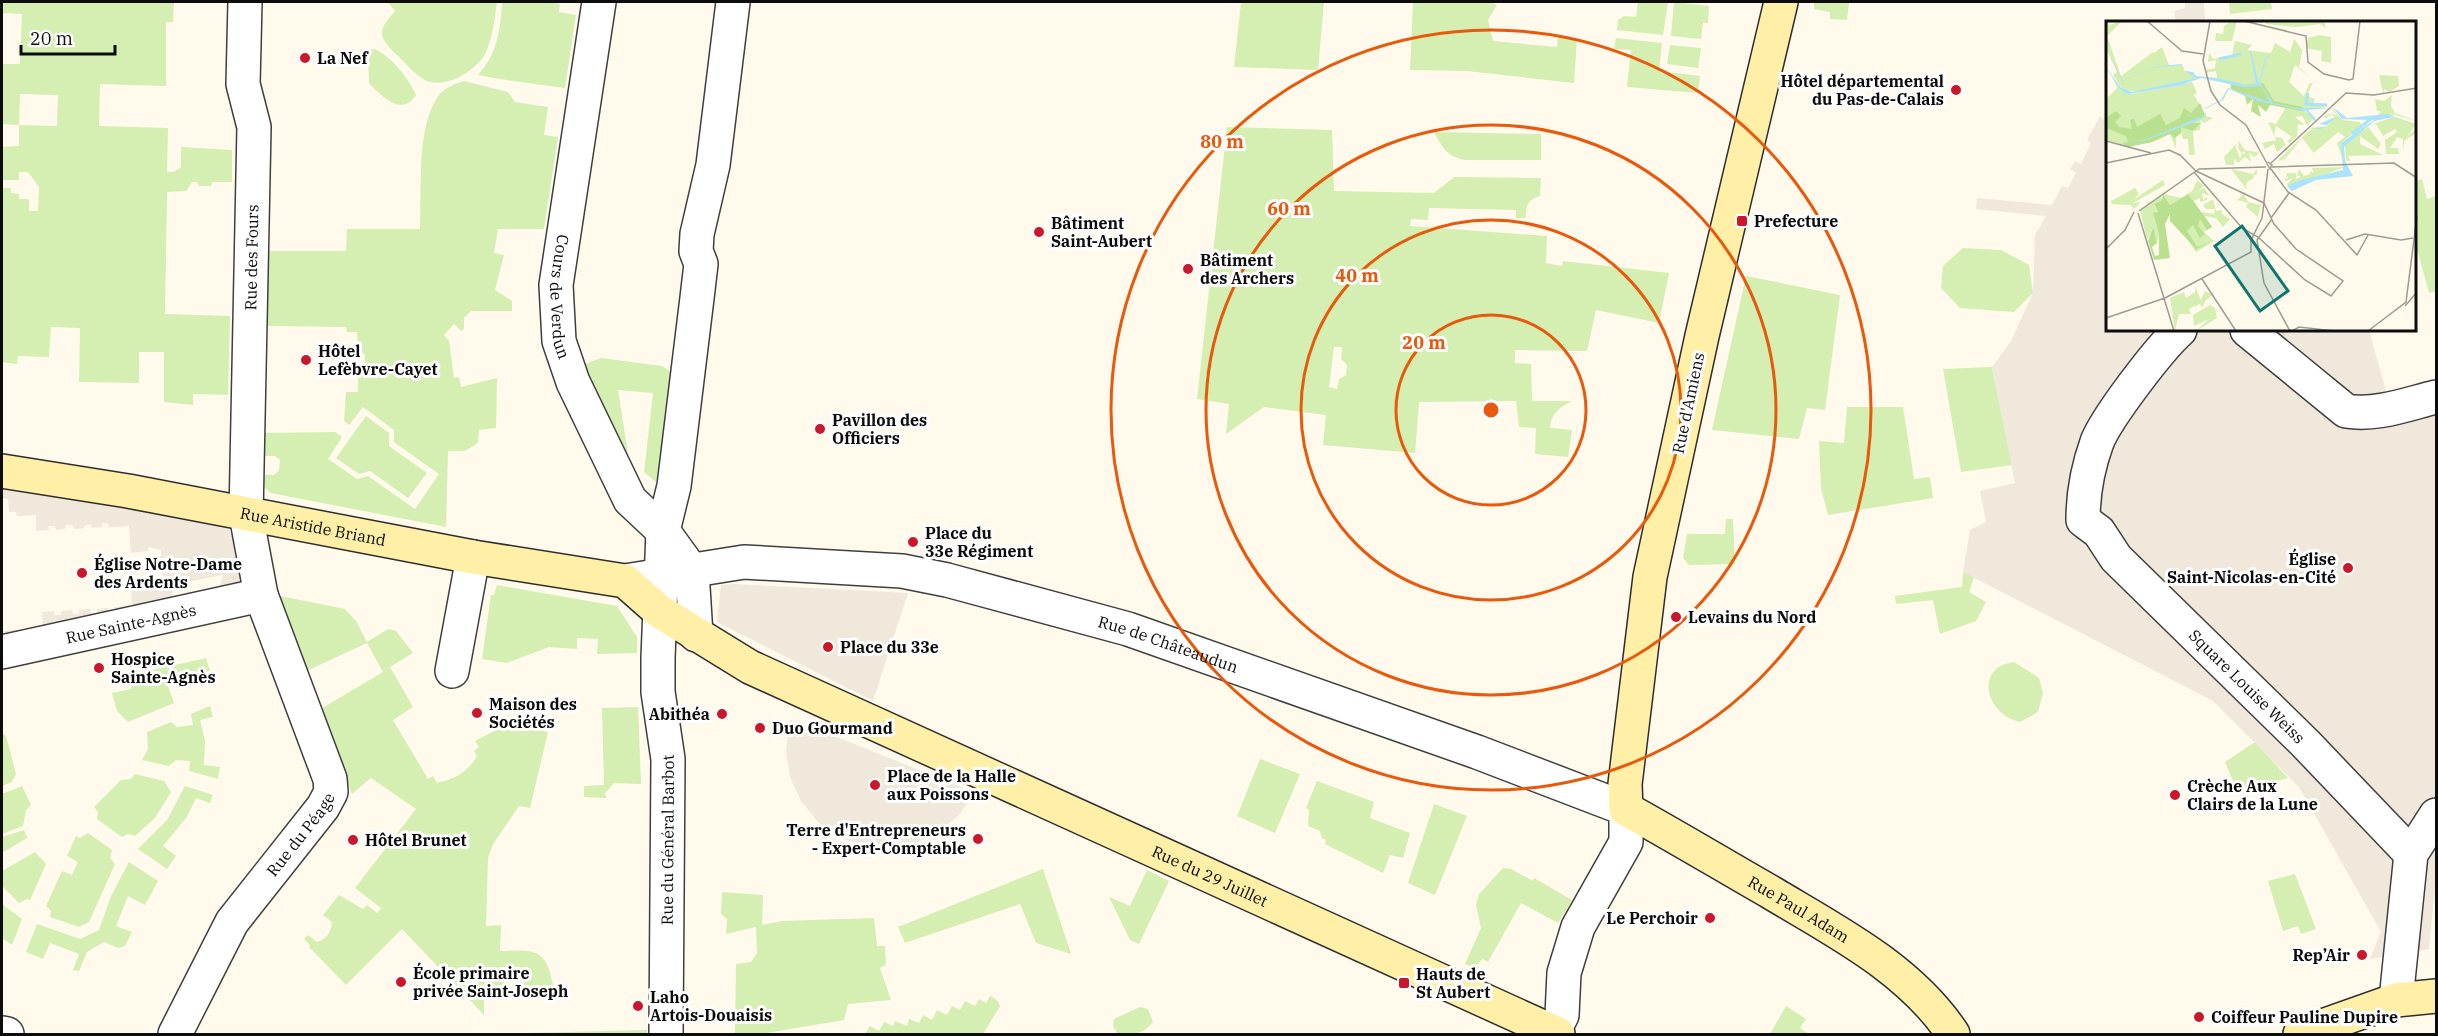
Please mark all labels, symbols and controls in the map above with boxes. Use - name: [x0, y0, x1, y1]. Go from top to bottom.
- scale bar: [21, 18, 116, 56]
- inset map: [2106, 21, 2417, 332]
- text: 20 m: [30, 27, 73, 50]
- place label: La Nef: [317, 48, 369, 68]
- marker: La Nef: [298, 51, 312, 65]
- place label: Hôtel départemental du Pas-de-Calais: [1780, 71, 1944, 109]
- marker: Hôtel départemental du Pas-de-Calais: [1949, 83, 1963, 97]
- text: 80 m: [1200, 130, 1244, 153]
- text: 60 m: [1267, 197, 1311, 220]
- street label: Rue des Fours: [240, 204, 262, 310]
- place label: Prefecture: [1754, 211, 1838, 231]
- place label: Bâtiment Saint-Aubert: [1051, 213, 1152, 251]
- marker: Prefecture: [1735, 214, 1749, 228]
- marker: Bâtiment Saint-Aubert: [1032, 225, 1046, 239]
- street label: Cours de Verdun: [546, 233, 574, 361]
- place label: Bâtiment des Archers: [1200, 250, 1294, 288]
- marker: Bâtiment des Archers: [1181, 262, 1195, 276]
- text: 40 m: [1335, 264, 1379, 287]
- text: 20 m: [1402, 331, 1446, 354]
- place label: Hôtel Lefèbvre-Cayet: [318, 341, 438, 379]
- street label: Rue d'Amiens: [1668, 351, 1708, 455]
- marker: Hôtel Lefèbvre-Cayet: [299, 353, 313, 367]
- centre of rings: [1481, 400, 1501, 420]
- place label: Pavillon des Officiers: [832, 410, 927, 448]
- marker: Pavillon des Officiers: [813, 422, 827, 436]
- street label: Rue Aristide Briand: [238, 503, 388, 550]
- place label: Place du 33e Régiment: [925, 523, 1033, 561]
- marker: Place du 33e Régiment: [906, 535, 920, 549]
- place label: Église Saint-Nicolas-en-Cité: [2167, 548, 2336, 587]
- place label: Église Notre-Dame des Ardents: [94, 553, 242, 592]
- marker: Église Saint-Nicolas-en-Cité: [2341, 561, 2355, 575]
- marker: Église Notre-Dame des Ardents: [75, 566, 89, 580]
- street label: Rue Sainte-Agnès: [64, 600, 198, 648]
- place label: Levains du Nord: [1688, 607, 1816, 627]
- marker: Levains du Nord: [1669, 610, 1683, 624]
- street label: Rue de Châteaudun: [1096, 611, 1241, 677]
- street label: Square Louise Weiss: [2185, 625, 2309, 748]
- place label: Place du 33e: [840, 637, 939, 657]
- marker: Place du 33e: [821, 640, 835, 654]
- place label: Hospice Sainte-Agnès: [111, 649, 216, 687]
- marker: Hospice Sainte-Agnès: [92, 661, 106, 675]
- place label: Maison des Sociétés: [489, 694, 577, 732]
- place label: Abithéa: [649, 704, 710, 724]
- marker: Maison des Sociétés: [470, 706, 484, 720]
- marker: Abithéa: [715, 707, 729, 721]
- place label: Duo Gourmand: [772, 718, 893, 738]
- marker: Duo Gourmand: [753, 721, 767, 735]
- street label: Rue du Général Barbot: [657, 753, 678, 925]
- place label: Place de la Halle aux Poissons: [887, 766, 1016, 804]
- place label: Crèche Aux Clairs de la Lune: [2187, 776, 2318, 814]
- marker: Place de la Halle aux Poissons: [868, 778, 882, 792]
- marker: Crèche Aux Clairs de la Lune: [2168, 788, 2182, 802]
- street label: Rue du Péage: [262, 789, 339, 880]
- place label: Terre d'Entrepreneurs - Expert-Comptable: [786, 820, 966, 858]
- place label: Hôtel Brunet: [365, 830, 467, 850]
- marker: Terre d'Entrepreneurs - Expert-Comptable: [971, 832, 985, 846]
- marker: Hôtel Brunet: [346, 833, 360, 847]
- street label: Rue du 29 Juillet: [1149, 841, 1271, 911]
- street label: Rue Paul Adam: [1744, 871, 1853, 947]
- place label: Le Perchoir: [1606, 908, 1698, 928]
- marker: Le Perchoir: [1703, 911, 1717, 925]
- place label: Rep’Air: [2292, 945, 2350, 965]
- marker: Rep’Air: [2355, 948, 2369, 962]
- place label: École primaire privée Saint-Joseph: [413, 962, 568, 1001]
- place label: Hauts de St Aubert: [1416, 964, 1490, 1002]
- marker: École primaire privée Saint-Joseph: [394, 975, 408, 989]
- marker: Hauts de St Aubert: [1397, 976, 1411, 990]
- place label: Laho Artois-Douaisis: [650, 987, 772, 1025]
- marker: Laho Artois-Douaisis: [631, 999, 645, 1013]
- place label: Coiffeur Pauline Dupire: [2211, 1007, 2398, 1027]
- marker: Coiffeur Pauline Dupire: [2192, 1010, 2206, 1024]

